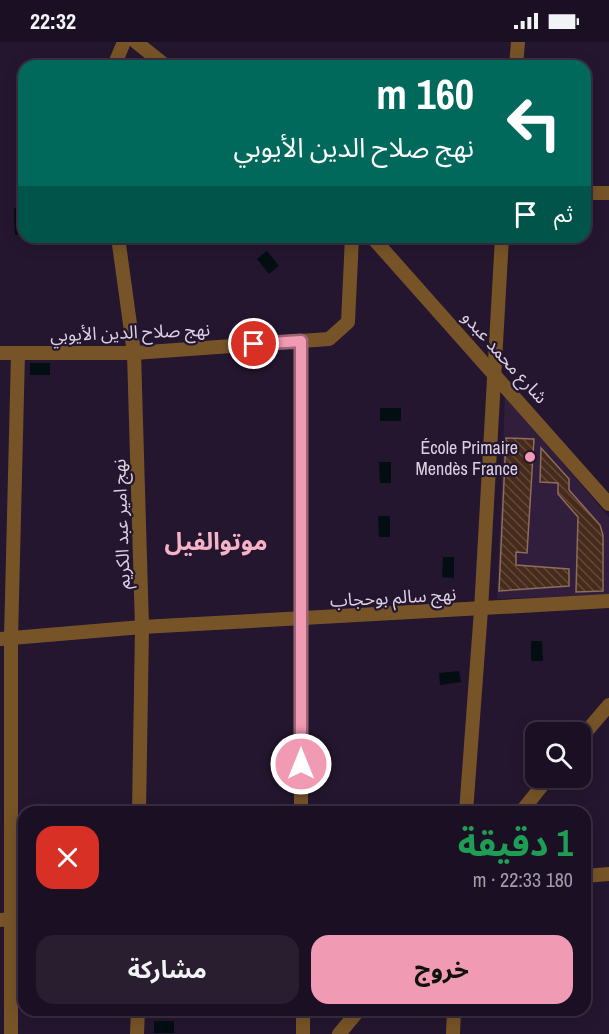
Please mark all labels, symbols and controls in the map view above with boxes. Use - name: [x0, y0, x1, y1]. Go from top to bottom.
- text: 22:32: [30, 6, 76, 36]
- text: 160 m: [376, 66, 474, 122]
- icon: left: [495, 84, 573, 162]
- text: نهج صلاح الدين الأيوبي: [234, 129, 474, 165]
- icon: arrive: [509, 198, 542, 231]
- text: ثم: [554, 199, 573, 229]
- street label: شارع محمد عبدو: [455, 305, 553, 410]
- street label: نهج صلاح الدين الأيوبي: [49, 317, 211, 348]
- pin: [228, 318, 279, 369]
- icon: arrive: [237, 327, 270, 360]
- place label: École Primaire Mendès France: [415, 435, 518, 481]
- marker: École Primaire Mendès France: [523, 450, 537, 464]
- street label: نهج امير عبد الكريم: [106, 458, 137, 590]
- district label: موتوالفيل: [165, 525, 267, 557]
- street label: نهج سالم بوحجاب: [329, 581, 457, 614]
- map controls: [525, 722, 591, 788]
- button: search: [525, 722, 591, 788]
- position arrow: [269, 732, 333, 796]
- text: 1 دقيقة: [458, 819, 573, 867]
- button: close: [36, 826, 99, 889]
- text: 180 m · 22:33: [473, 866, 573, 893]
- button: مشاركة: [36, 935, 299, 1004]
- button: خروج: [311, 935, 573, 1004]

